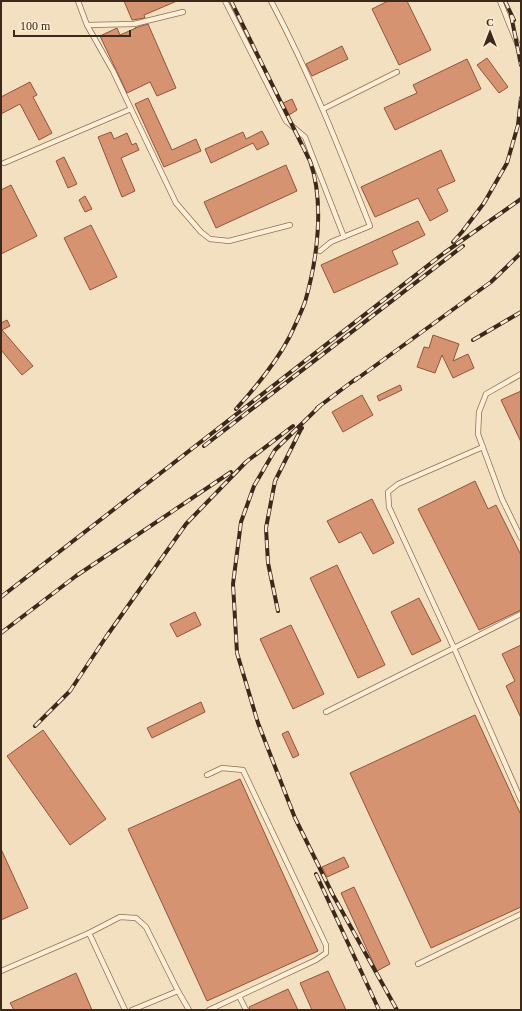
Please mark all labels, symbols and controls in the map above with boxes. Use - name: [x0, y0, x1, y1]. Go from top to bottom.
- scale bar: [14, 12, 130, 38]
- north arrow: [470, 12, 510, 52]
- text: С: [486, 16, 494, 28]
- text: 100 m: [20, 19, 51, 33]

